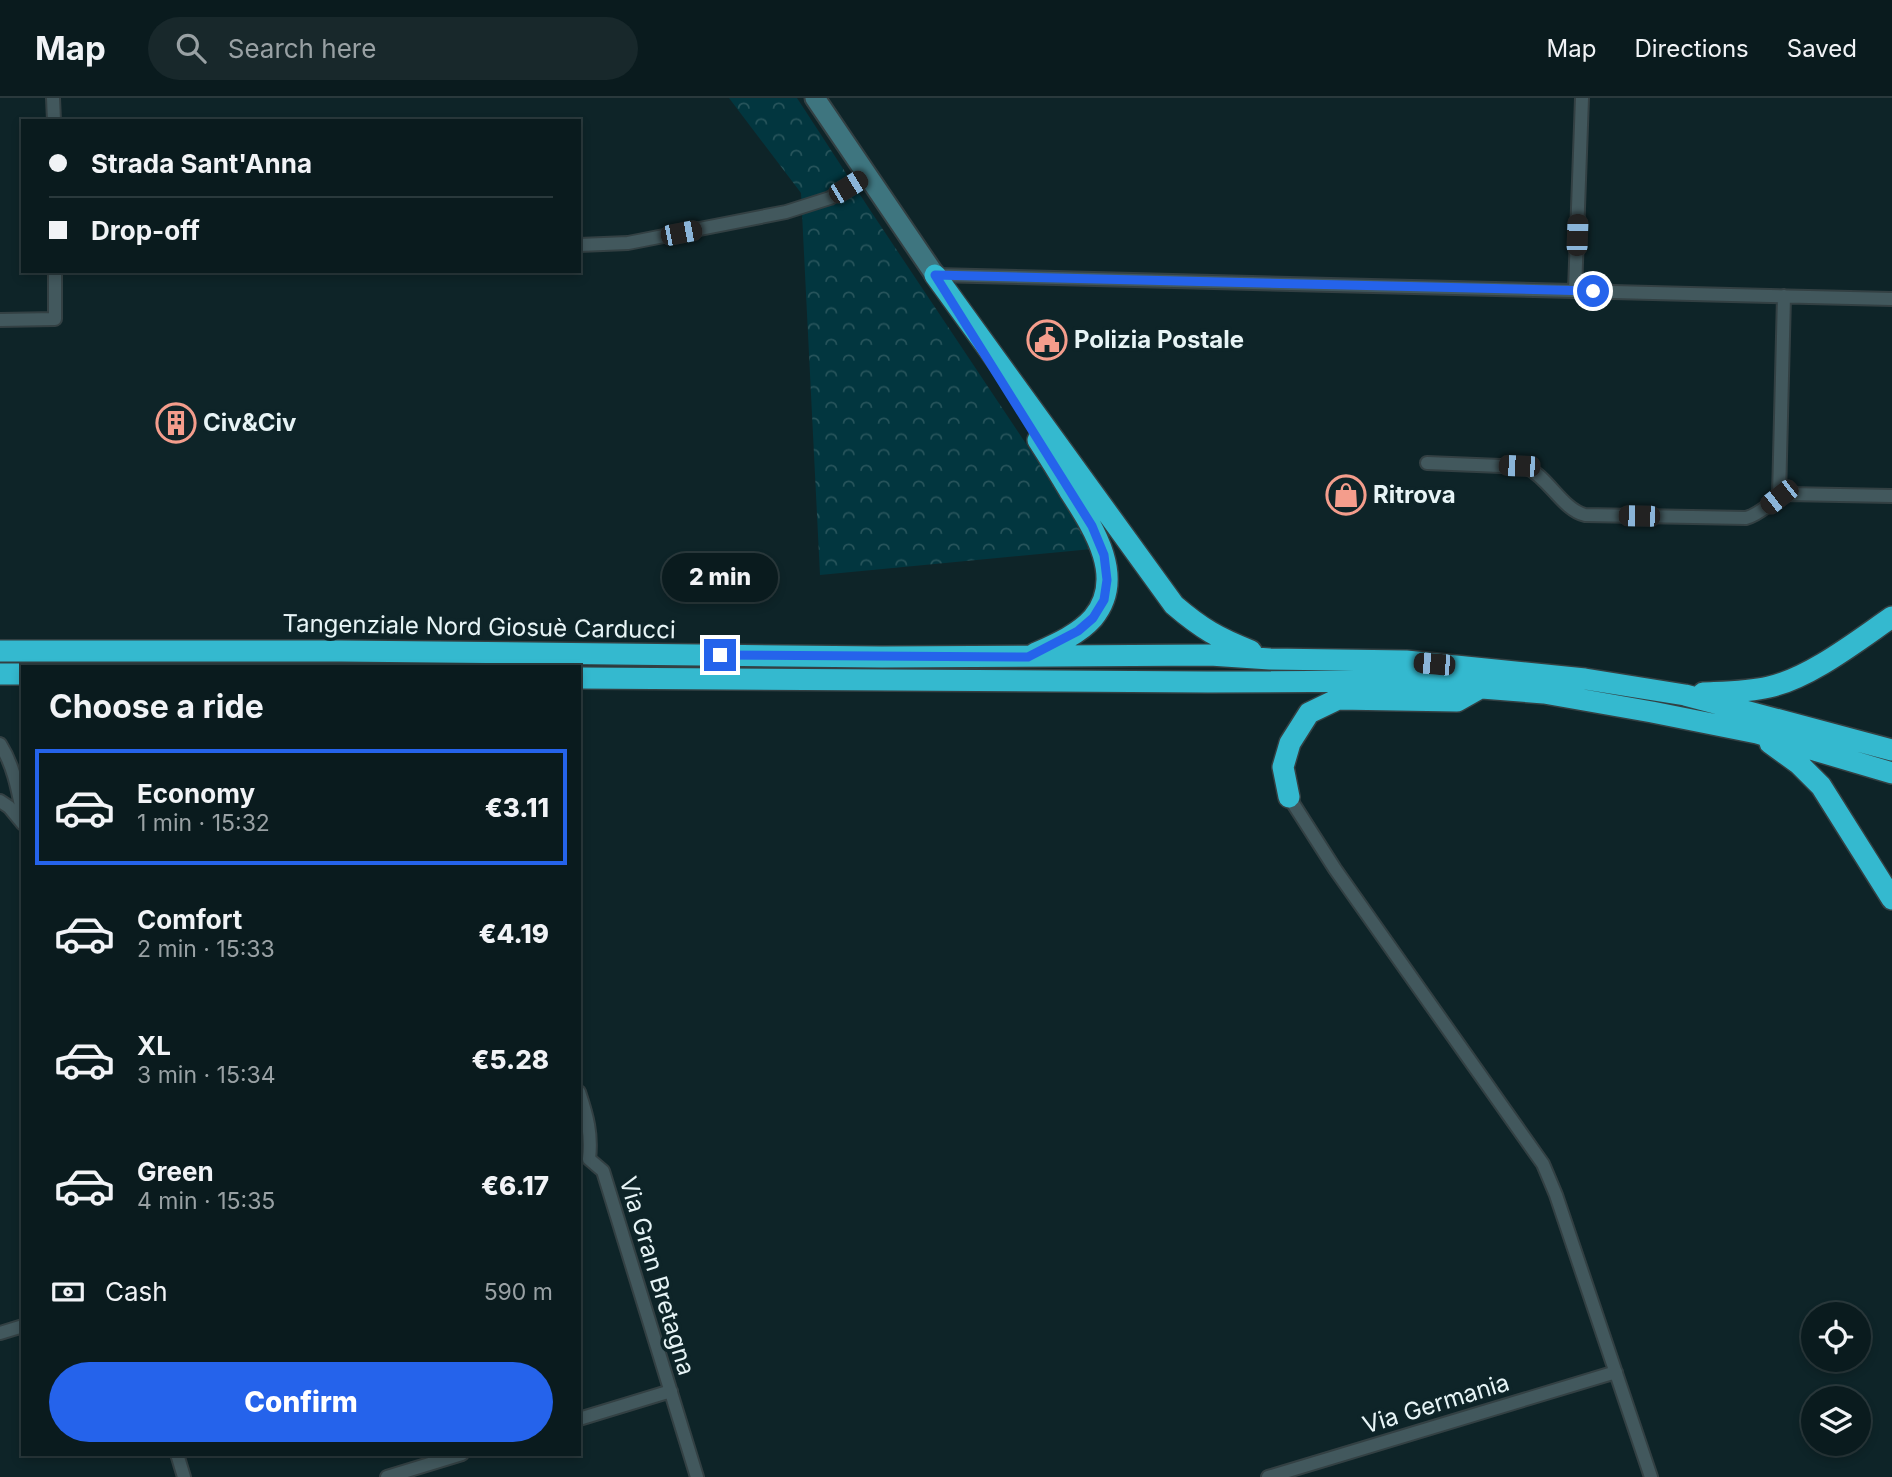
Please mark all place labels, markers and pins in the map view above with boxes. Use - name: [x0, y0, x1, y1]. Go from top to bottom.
- public building icon: Polizia Postale: [1026, 319, 1068, 361]
- place label: Polizia Postale: [1074, 325, 1244, 354]
- building icon: Civ&Civ: [155, 402, 197, 444]
- place label: Civ&Civ: [203, 408, 297, 437]
- shop icon: Ritrova: [1325, 474, 1367, 516]
- place label: Ritrova: [1373, 480, 1456, 509]

